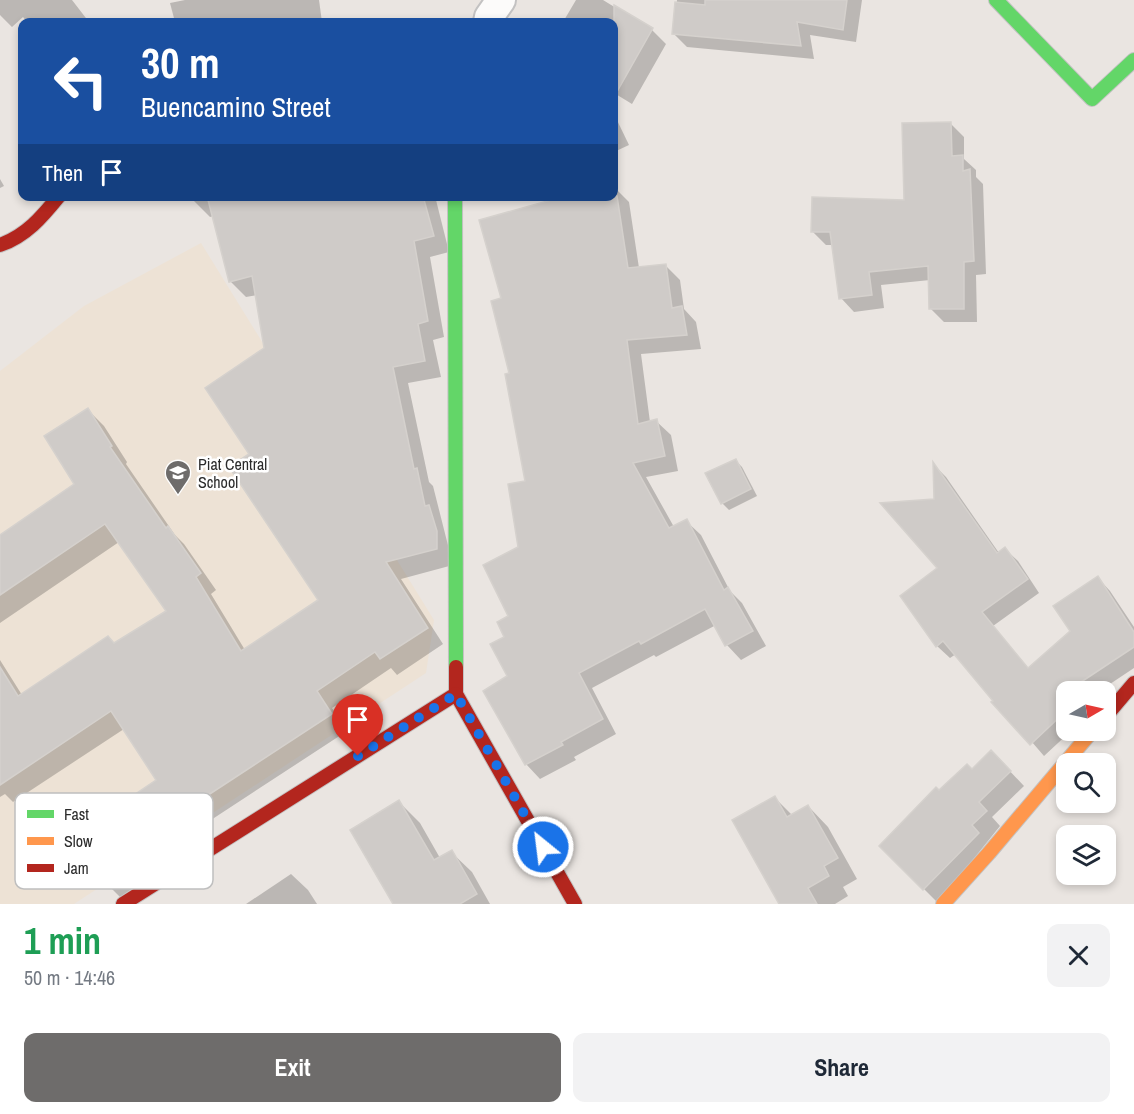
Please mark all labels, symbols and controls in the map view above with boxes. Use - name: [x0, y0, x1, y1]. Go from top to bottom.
- text: 30 m: [141, 35, 220, 91]
- icon: left: [42, 42, 120, 120]
- text: Buencamino Street: [141, 89, 331, 125]
- icon: arrive: [95, 156, 128, 189]
- text: Then: [42, 158, 83, 188]
- place label: Piat Central School: [198, 453, 267, 493]
- school or university icon: Piat Central School: [163, 458, 193, 496]
- north arrow: [1056, 681, 1116, 741]
- map controls: [1056, 681, 1116, 885]
- pin: [332, 694, 383, 756]
- icon: arrive: [341, 703, 374, 736]
- button: search: [1056, 753, 1116, 813]
- legend: [15, 793, 213, 889]
- text: Fast: [64, 803, 89, 825]
- position arrow: [511, 815, 575, 879]
- button: layers: [1056, 825, 1116, 885]
- text: Slow: [64, 830, 93, 852]
- text: Jam: [64, 857, 89, 879]
- text: 1 min: [24, 917, 101, 965]
- button: close: [1047, 924, 1110, 987]
- text: 50 m · 14:46: [24, 964, 115, 991]
- button: Exit: [24, 1033, 561, 1102]
- button: Share: [573, 1033, 1110, 1102]

